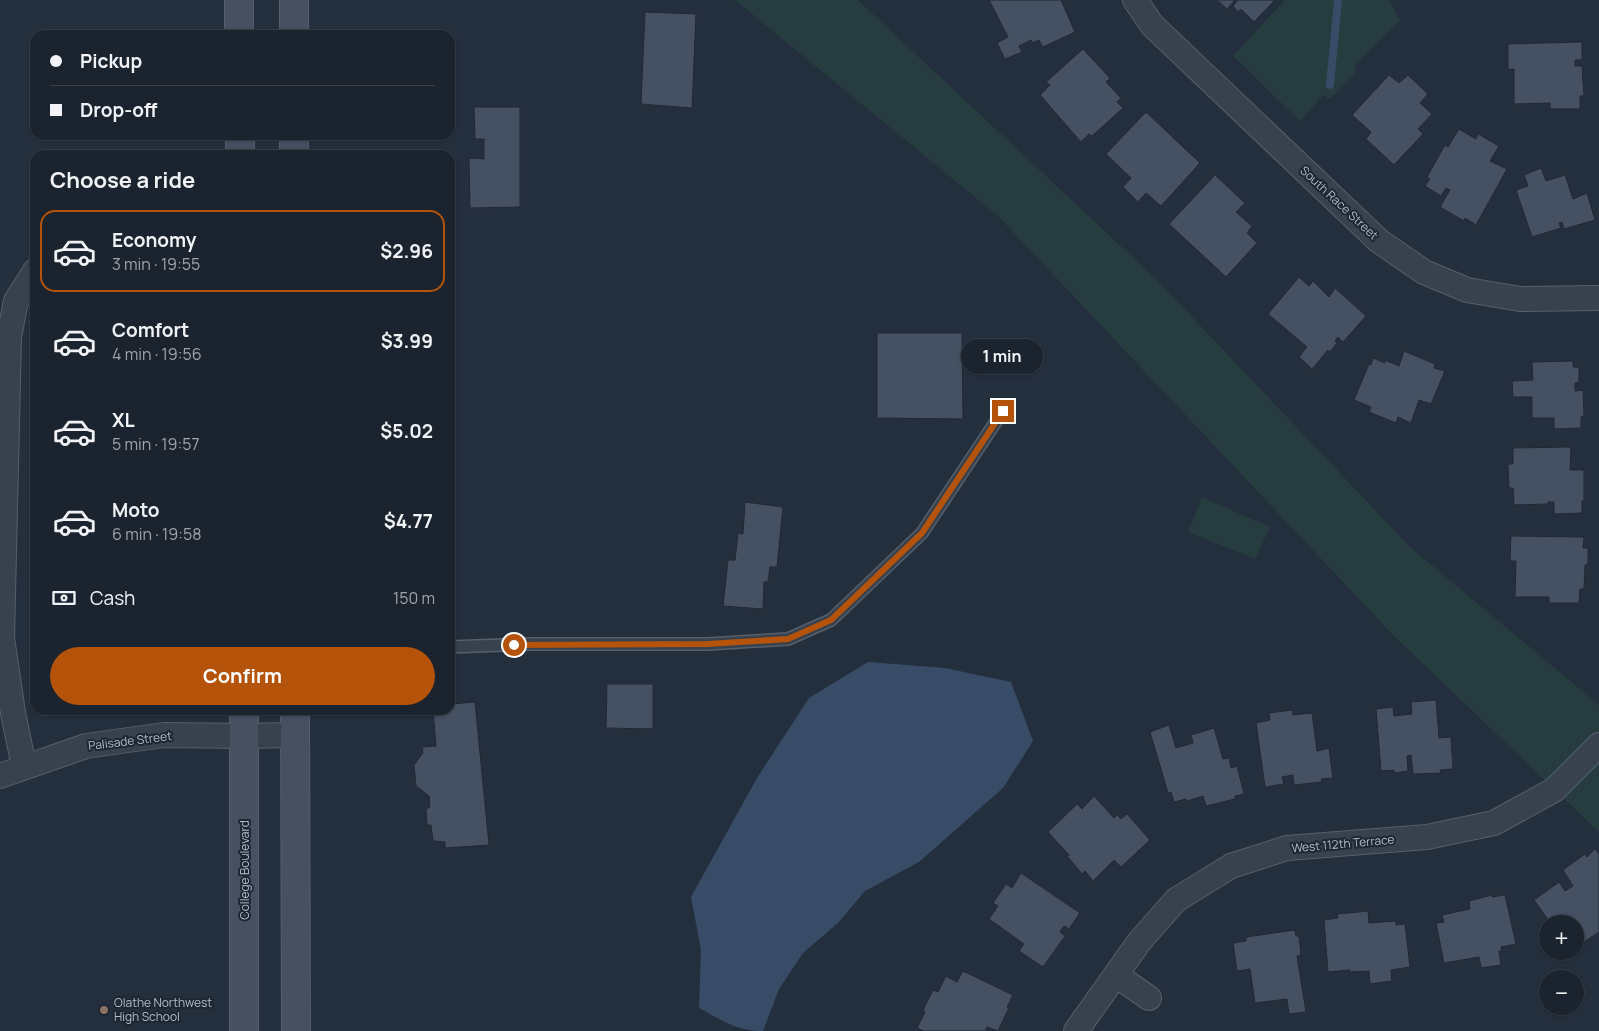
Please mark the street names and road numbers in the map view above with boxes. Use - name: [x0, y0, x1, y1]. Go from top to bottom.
- street label: South Race Street: [1296, 162, 1382, 244]
- street label: Palisade Street: [87, 727, 173, 754]
- street label: College Boulevard: [236, 820, 253, 920]
- street label: West 112th Terrace: [1291, 831, 1395, 856]

